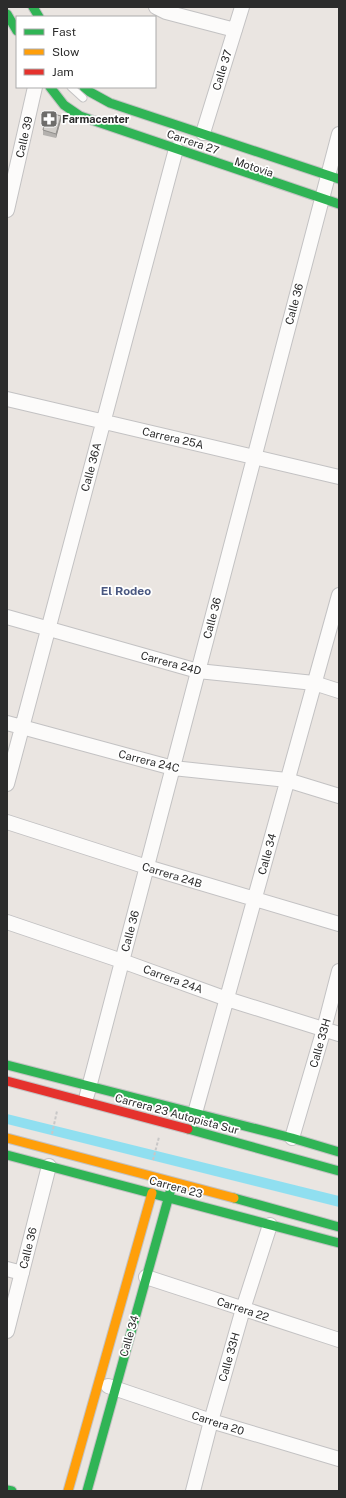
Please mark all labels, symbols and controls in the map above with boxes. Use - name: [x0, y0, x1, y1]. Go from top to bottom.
- legend: [16, 16, 156, 88]
- text: Fast: [52, 25, 77, 39]
- text: Slow: [52, 45, 80, 59]
- street label: Calle 37: [210, 48, 234, 92]
- text: Jam: [52, 65, 74, 79]
- pharmacy icon: Farmacenter: [39, 109, 59, 129]
- place label: Farmacenter: [62, 113, 130, 125]
- street label: Calle 39: [13, 115, 35, 159]
- street label: Carrera 27: [165, 127, 221, 157]
- street label: Motovia: [233, 155, 275, 179]
- street label: Calle 36: [283, 282, 305, 326]
- street label: Carrera 25A: [141, 425, 205, 451]
- street label: Calle 36A: [79, 441, 103, 493]
- district label: El Rodeo: [101, 584, 151, 598]
- street label: Calle 36: [201, 596, 223, 640]
- street label: Carrera 24D: [139, 649, 203, 677]
- street label: Carrera 24C: [117, 748, 181, 774]
- street label: Calle 34: [256, 832, 278, 876]
- street label: Carrera 24B: [141, 860, 203, 890]
- street label: Calle 36: [119, 909, 141, 953]
- street label: Carrera 24A: [142, 963, 205, 995]
- street label: Calle 33H: [307, 1017, 333, 1069]
- street label: Carrera 23 Autopista Sur: [114, 1092, 240, 1136]
- street label: Carrera 23: [148, 1174, 204, 1200]
- street label: Calle 36: [17, 1226, 39, 1270]
- street label: Carrera 22: [215, 1295, 271, 1323]
- street label: Calle 34: [117, 1314, 141, 1358]
- street label: Calle 33H: [216, 1331, 242, 1383]
- street label: Carrera 20: [190, 1409, 246, 1437]

